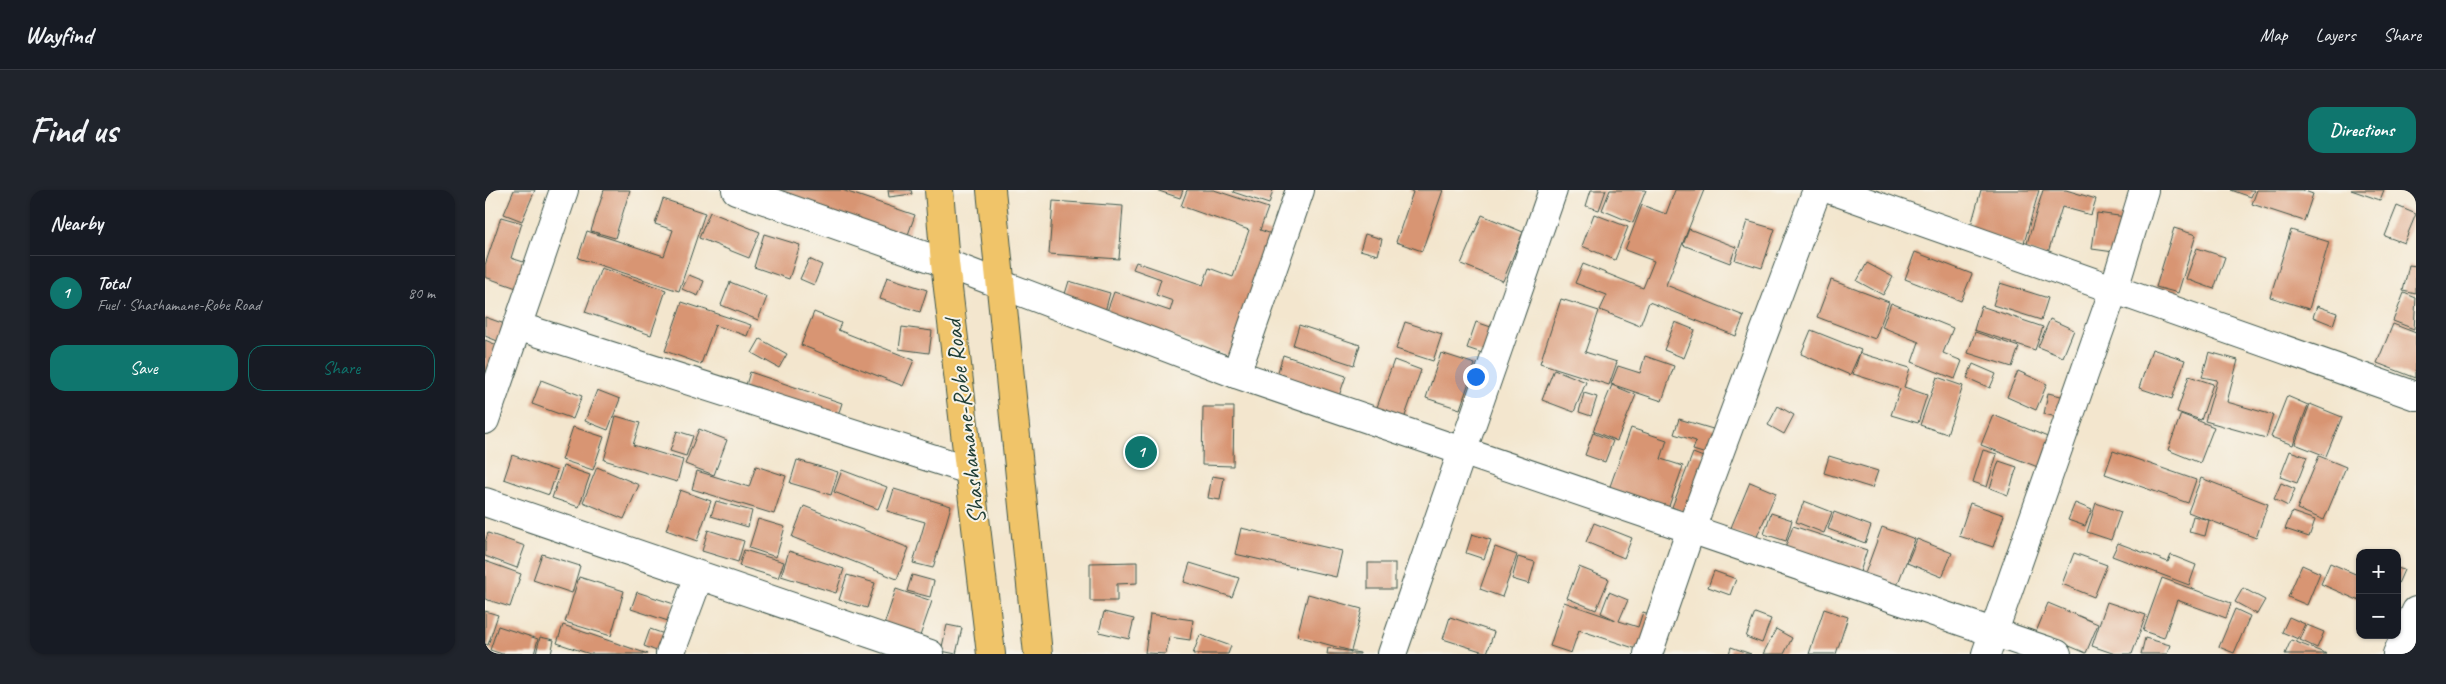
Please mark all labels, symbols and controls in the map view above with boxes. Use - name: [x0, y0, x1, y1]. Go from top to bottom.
- text: Wayfind: [25, 20, 92, 50]
- text: Map: [2260, 24, 2288, 46]
- text: Layers: [2316, 24, 2355, 46]
- text: Share: [2383, 24, 2421, 46]
- button: Directions: [2308, 107, 2416, 153]
- text: Find us: [30, 108, 117, 153]
- text: Nearby: [50, 210, 103, 236]
- text: Total: [97, 271, 128, 295]
- text: 1: [62, 283, 70, 303]
- text: 80 m: [408, 283, 435, 303]
- text: Fuel · Shashamane-Robe Road: [97, 295, 260, 315]
- street label: Shashamane-Robe Road: [936, 314, 993, 526]
- button: Save: [50, 345, 238, 391]
- button: Share: [248, 345, 435, 391]
- your location: [1463, 364, 1489, 390]
- pin: 1: [1125, 433, 1157, 471]
- map controls: [2356, 549, 2401, 639]
- button: +: [2356, 549, 2401, 594]
- button: −: [2356, 594, 2401, 639]

